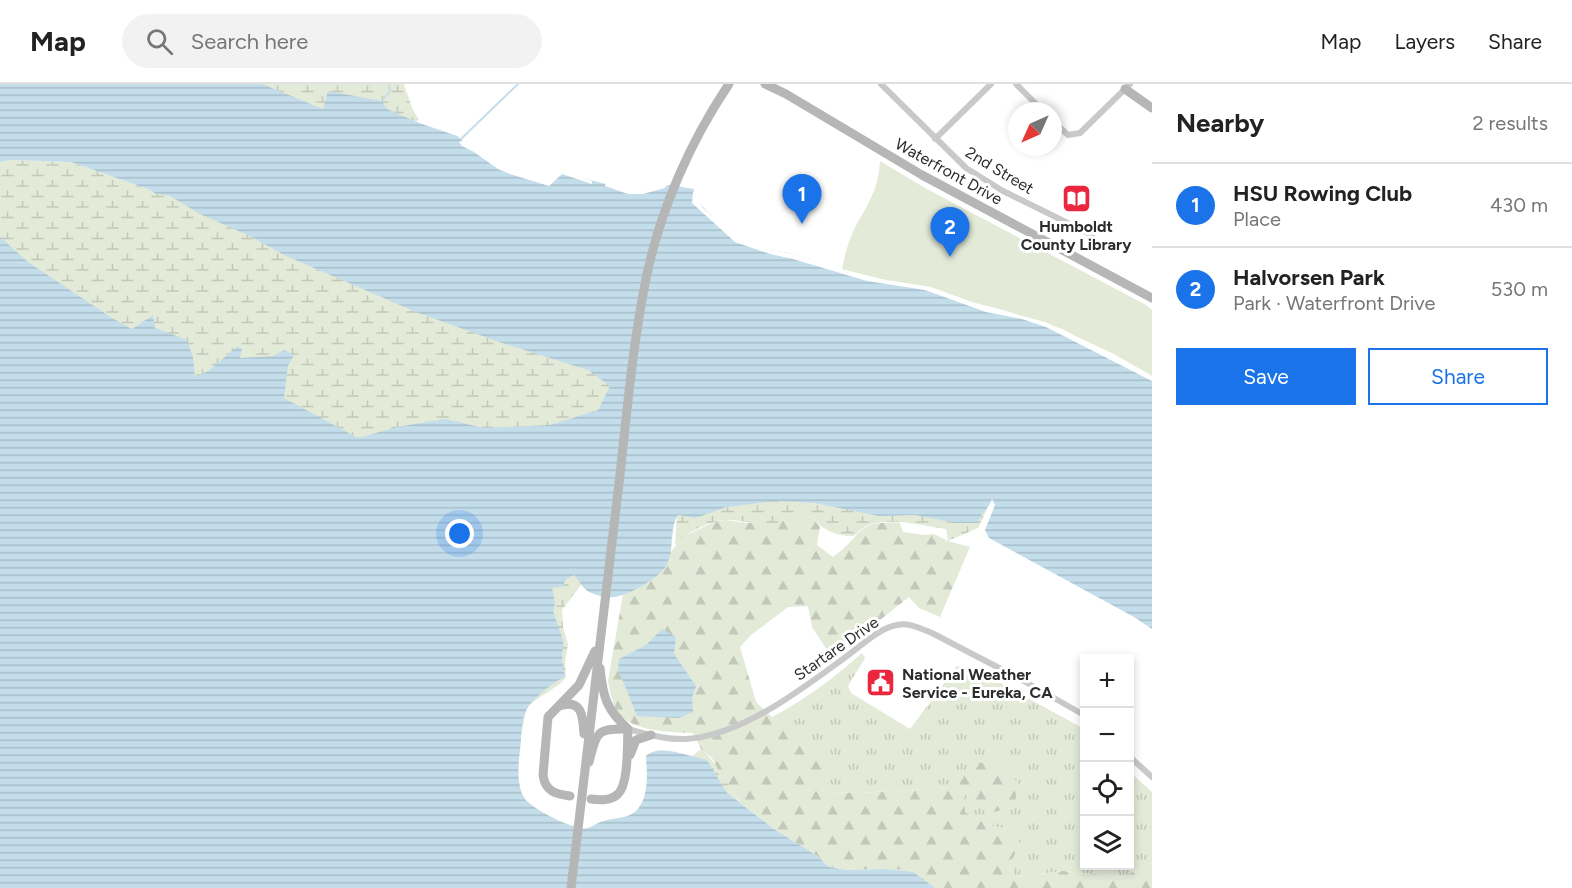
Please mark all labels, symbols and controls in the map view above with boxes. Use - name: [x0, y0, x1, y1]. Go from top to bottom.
- search box: [122, 14, 542, 68]
- text: Map: [30, 24, 86, 58]
- icon: search: [143, 25, 176, 58]
- text: Search here: [191, 28, 308, 55]
- text: Map: [1321, 29, 1361, 54]
- text: Layers: [1394, 29, 1455, 54]
- text: Share: [1488, 29, 1542, 54]
- north arrow: [1008, 102, 1062, 156]
- text: Nearby: [1176, 107, 1264, 139]
- text: 2 results: [1472, 111, 1548, 135]
- street label: Waterfront Drive: [892, 134, 1006, 209]
- street label: 2nd Street: [962, 143, 1037, 198]
- pin: 1: [782, 174, 822, 224]
- text: HSU Rowing Club: [1233, 180, 1412, 207]
- library icon: Humboldt County Library: [1060, 182, 1092, 214]
- text: 1: [1191, 193, 1200, 217]
- text: 430 m: [1490, 193, 1548, 217]
- text: Place: [1233, 207, 1281, 231]
- pin: 2: [930, 208, 970, 257]
- place label: Humboldt County Library: [1021, 217, 1132, 254]
- text: Halvorsen Park: [1233, 264, 1385, 291]
- text: 2: [1190, 277, 1201, 301]
- text: 530 m: [1491, 277, 1548, 301]
- text: Park · Waterfront Drive: [1233, 291, 1435, 315]
- button: Save: [1176, 348, 1356, 405]
- button: Share: [1368, 348, 1548, 405]
- your location: [445, 519, 474, 548]
- street label: Startare Drive: [790, 612, 882, 684]
- map controls: [1080, 654, 1134, 870]
- button: +: [1080, 654, 1134, 708]
- place label: National Weather Service - Eureka, CA: [902, 665, 1053, 702]
- public building icon: National Weather Service - Eureka, CA: [865, 667, 897, 699]
- button: −: [1080, 708, 1134, 762]
- button: locate: [1080, 762, 1134, 816]
- button: layers: [1080, 816, 1134, 870]

